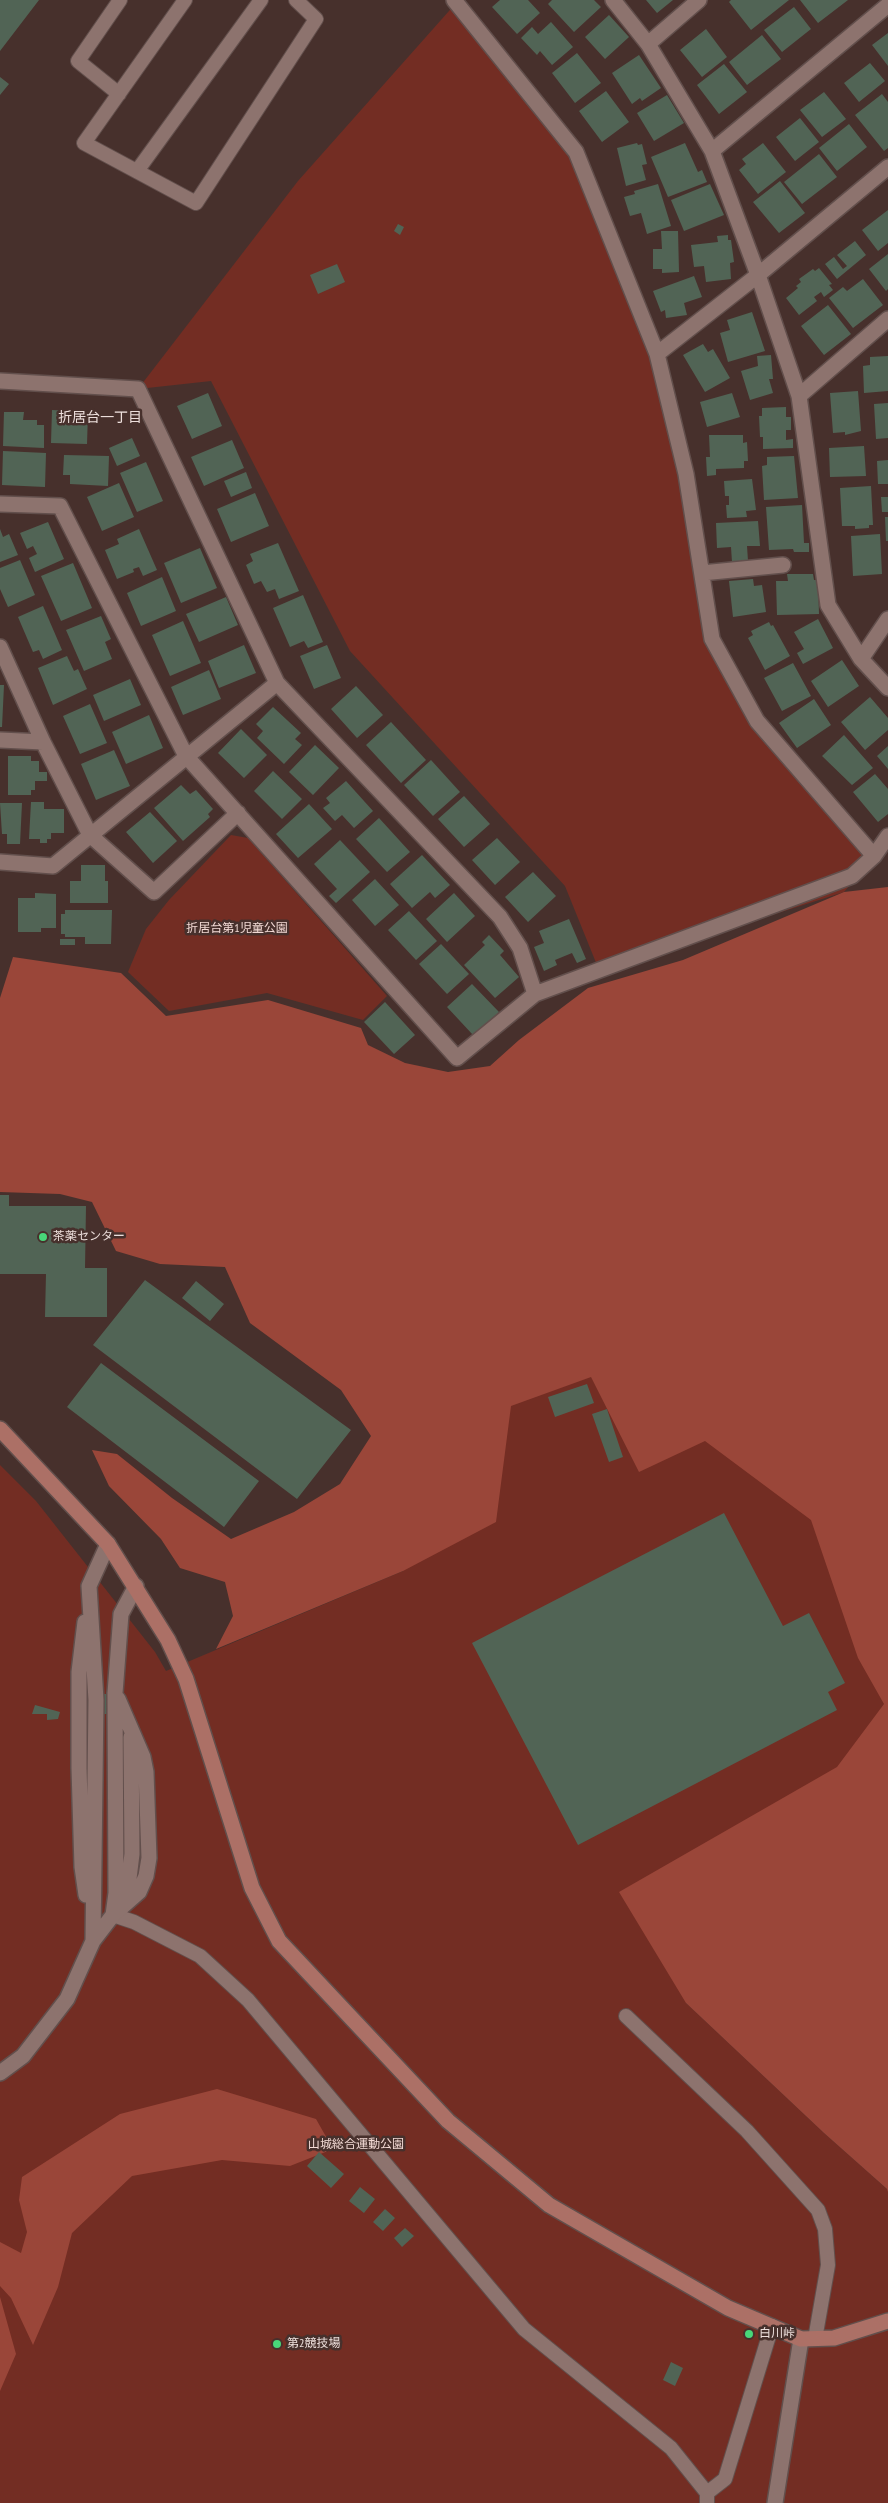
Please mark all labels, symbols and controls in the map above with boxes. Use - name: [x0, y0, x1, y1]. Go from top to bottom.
- district label: 折居台一丁目: [58, 410, 142, 426]
- park label: 折居台第1児童公園: [186, 922, 288, 936]
- place label: 茶薬センター: [53, 1230, 125, 1244]
- marker: 茶薬センター: [37, 1231, 49, 1243]
- park label: 山城総合運動公園: [308, 2138, 404, 2152]
- place label: 白川峠: [759, 2327, 795, 2341]
- marker: 白川峠: [743, 2328, 755, 2340]
- place label: 第2競技場: [287, 2337, 340, 2351]
- marker: 第2競技場: [271, 2338, 283, 2350]

